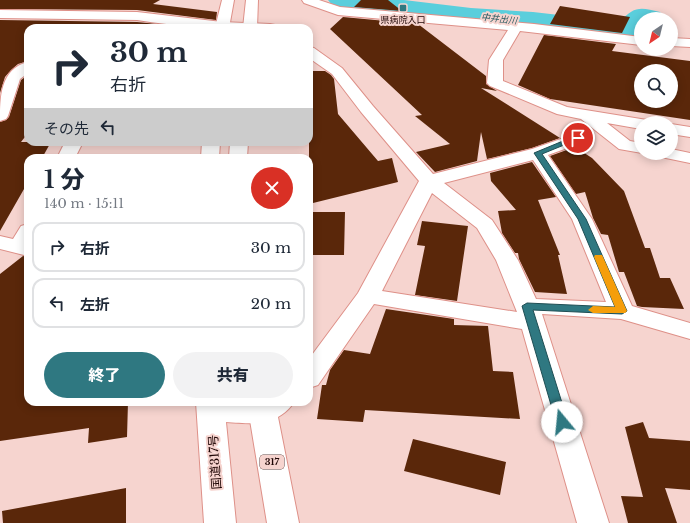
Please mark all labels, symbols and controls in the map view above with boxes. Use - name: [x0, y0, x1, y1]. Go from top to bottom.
- marker: 県病院入口: [398, 3, 408, 13]
- water label: 中井出川: [481, 11, 519, 26]
- north arrow: [634, 12, 678, 56]
- map controls: [634, 12, 678, 160]
- place label: 県病院入口: [380, 14, 426, 25]
- text: 30 m: [110, 35, 187, 70]
- icon: right: [44, 40, 96, 92]
- button: search: [634, 64, 678, 108]
- text: 右折: [110, 74, 146, 96]
- icon: left: [97, 116, 119, 138]
- button: layers: [634, 116, 678, 160]
- text: その先: [44, 119, 89, 138]
- pin: [561, 121, 595, 155]
- icon: arrive: [567, 127, 589, 149]
- text: 1 分: [44, 165, 85, 194]
- button: close: [251, 167, 293, 209]
- text: 140 m · 15:11: [44, 195, 124, 212]
- icon: right: [46, 236, 68, 258]
- text: 30 m: [251, 238, 291, 257]
- text: 右折: [80, 239, 110, 258]
- icon: left: [46, 292, 68, 314]
- text: 20 m: [251, 294, 291, 313]
- text: 左折: [80, 295, 110, 314]
- button: 終了: [44, 352, 165, 398]
- button: 共有: [173, 352, 293, 398]
- position arrow: [541, 401, 583, 443]
- street label: 国道317号: [205, 434, 224, 490]
- road number: 317: [260, 455, 284, 469]

